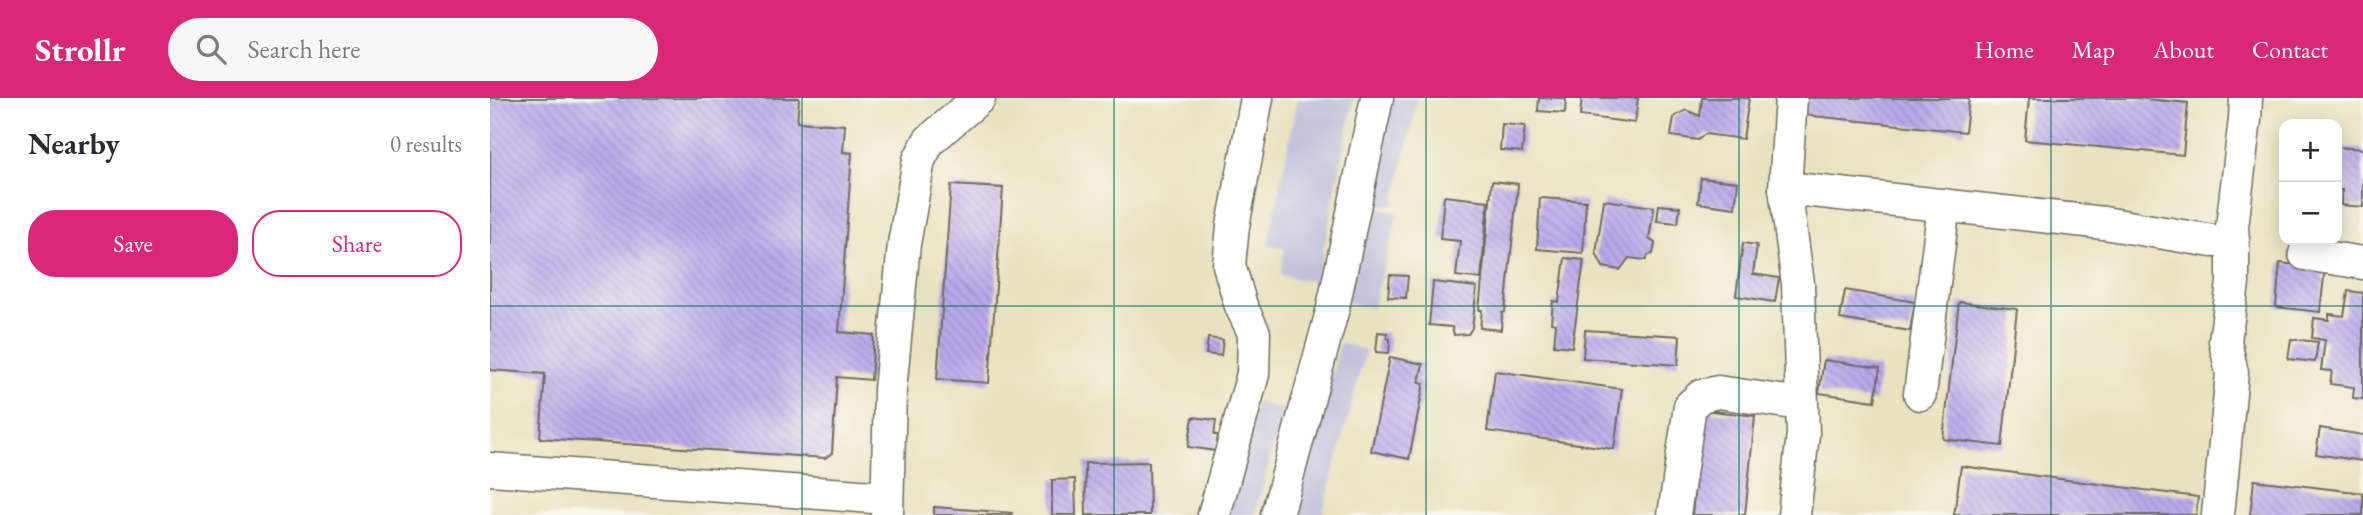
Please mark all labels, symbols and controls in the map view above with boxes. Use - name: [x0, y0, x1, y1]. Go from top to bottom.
- search box: [168, 18, 658, 81]
- text: Strollr: [35, 28, 126, 71]
- icon: search: [192, 30, 230, 68]
- text: Search here: [248, 32, 360, 66]
- text: Home: [1974, 34, 2034, 65]
- text: Map: [2072, 34, 2115, 65]
- text: About: [2153, 34, 2214, 65]
- text: Contact: [2252, 34, 2328, 65]
- map controls: [2279, 119, 2342, 245]
- button: +: [2279, 119, 2342, 182]
- text: Nearby: [28, 124, 120, 163]
- text: 0 results: [390, 129, 462, 159]
- button: −: [2279, 182, 2342, 245]
- button: Save: [28, 210, 238, 277]
- button: Share: [252, 210, 462, 277]

